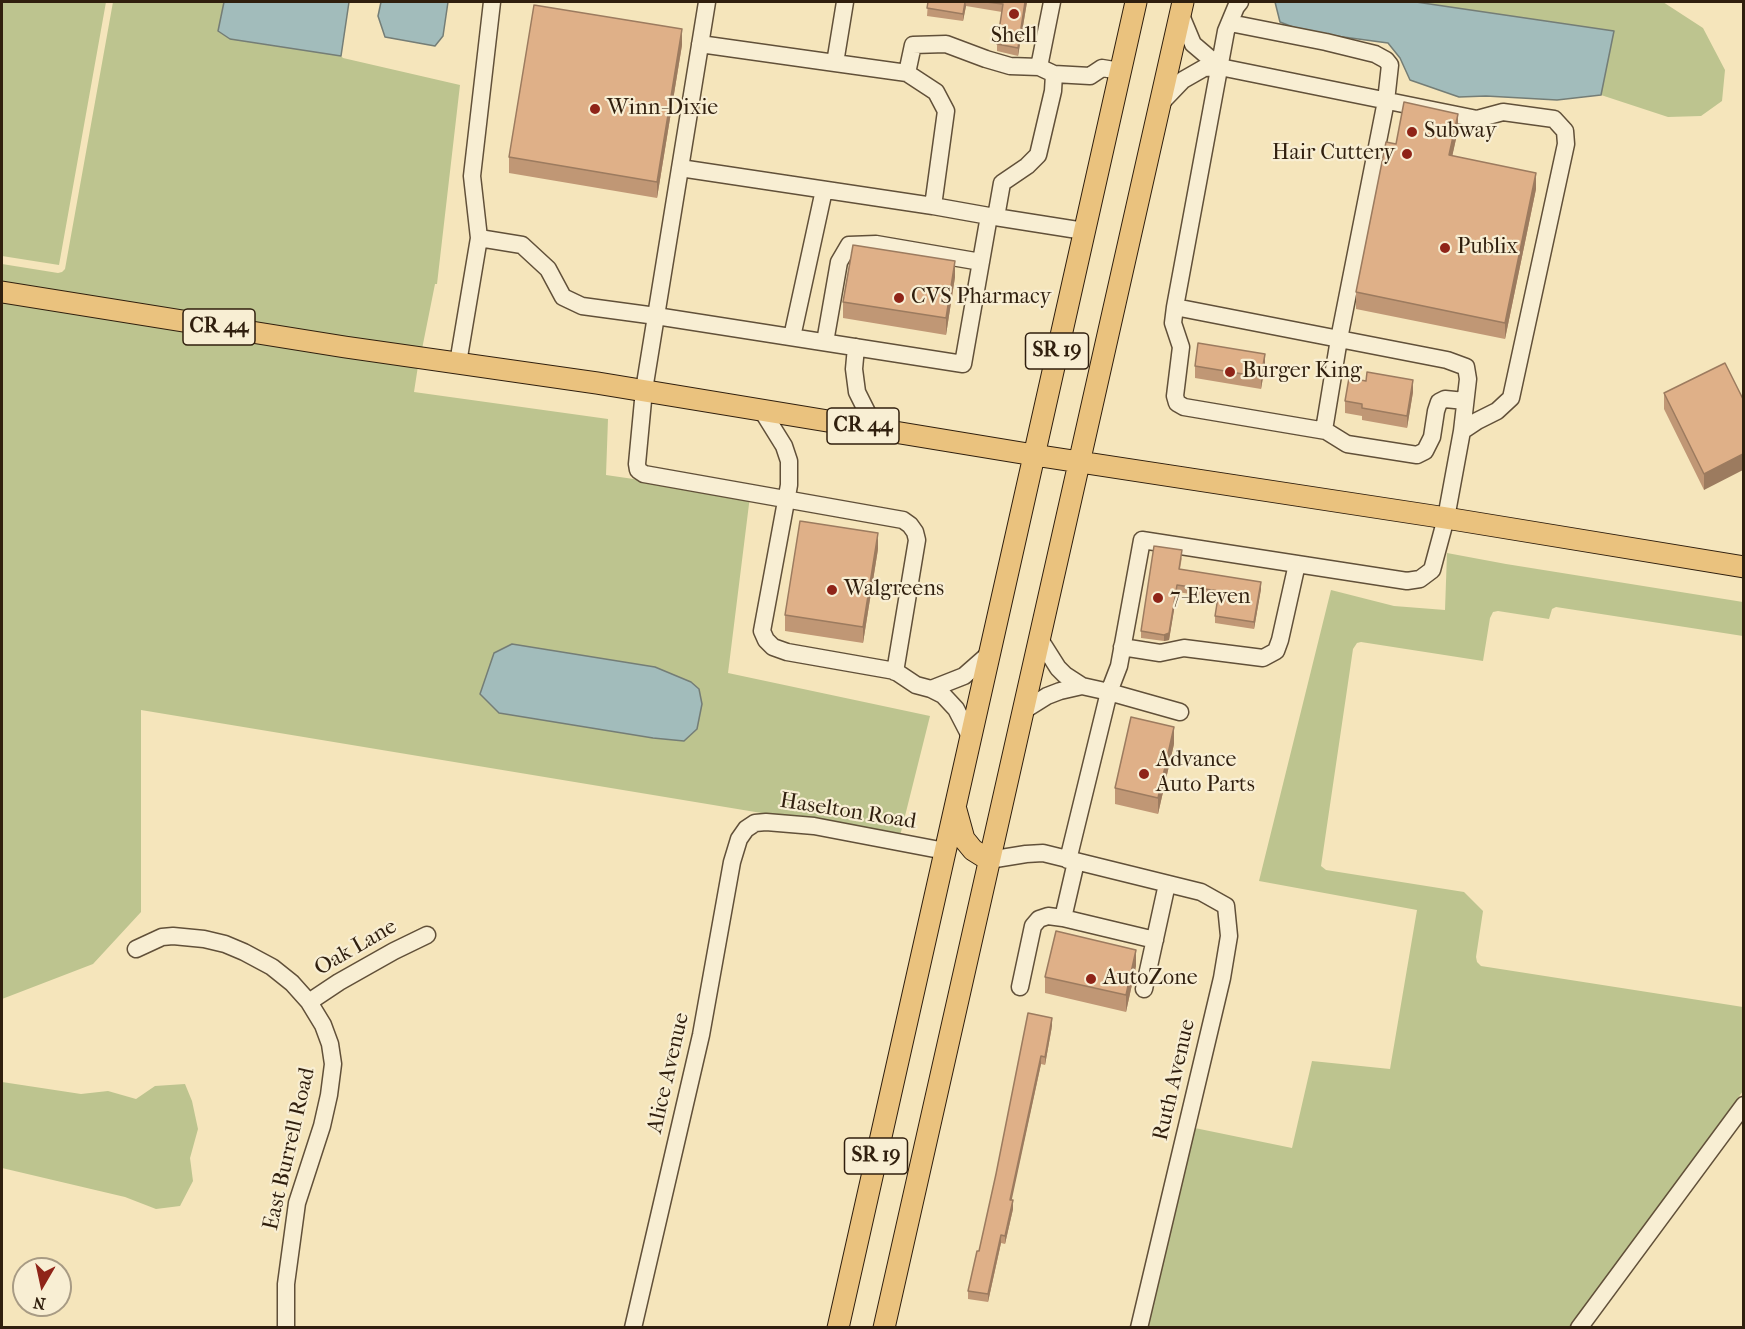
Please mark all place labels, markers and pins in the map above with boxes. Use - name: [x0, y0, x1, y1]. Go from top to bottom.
- marker: Shell: [1007, 7, 1021, 21]
- place label: Shell: [991, 24, 1037, 50]
- place label: Winn-Dixie: [607, 96, 718, 122]
- marker: Winn-Dixie: [588, 102, 602, 116]
- place label: Subway: [1424, 119, 1496, 145]
- marker: Subway: [1405, 125, 1419, 139]
- place label: Hair Cuttery: [1272, 141, 1395, 167]
- marker: Hair Cuttery: [1400, 147, 1414, 161]
- place label: Publix: [1457, 235, 1518, 261]
- marker: Publix: [1438, 241, 1452, 255]
- place label: CVS Pharmacy: [911, 285, 1051, 311]
- marker: CVS Pharmacy: [892, 291, 906, 305]
- place label: Burger King: [1242, 359, 1362, 385]
- marker: Burger King: [1223, 365, 1237, 379]
- place label: Walgreens: [844, 577, 944, 603]
- marker: Walgreens: [825, 583, 839, 597]
- place label: 7-Eleven: [1170, 585, 1251, 611]
- marker: 7-Eleven: [1151, 591, 1165, 605]
- place label: Advance Auto Parts: [1156, 748, 1255, 800]
- marker: Advance Auto Parts: [1137, 767, 1151, 781]
- place label: AutoZone: [1103, 966, 1198, 992]
- marker: AutoZone: [1084, 972, 1098, 986]

